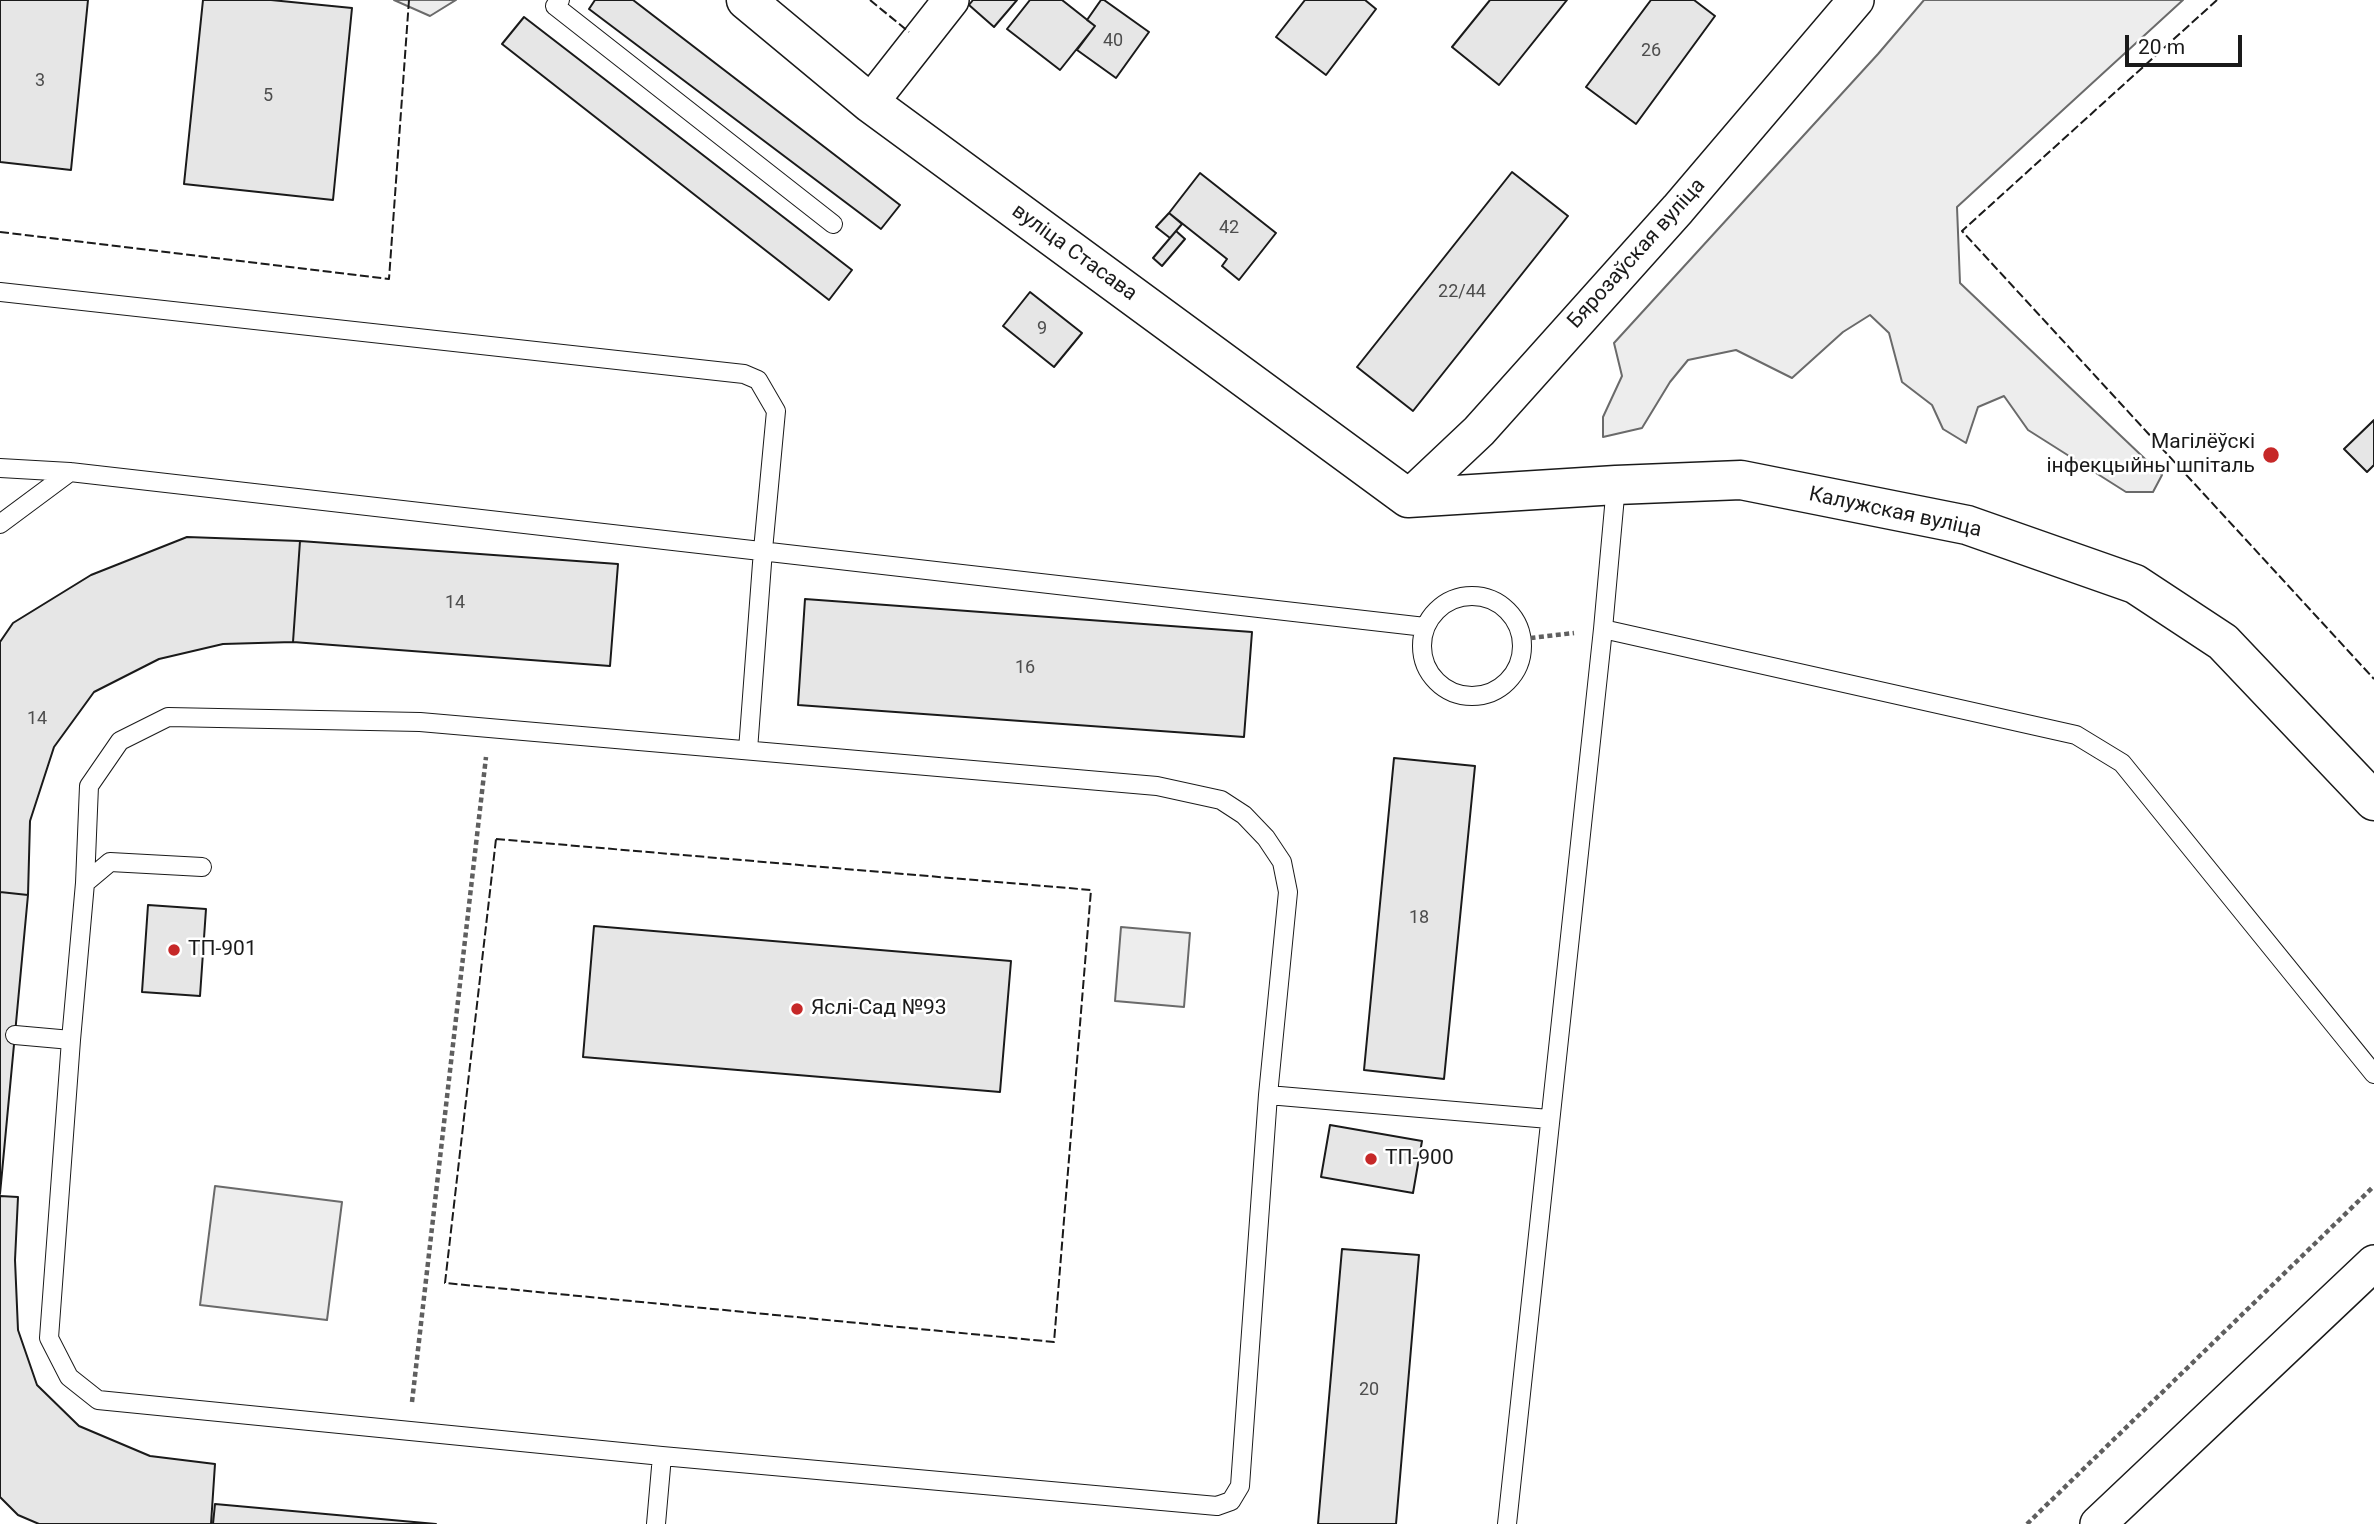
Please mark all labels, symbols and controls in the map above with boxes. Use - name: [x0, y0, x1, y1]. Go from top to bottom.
- scale bar: [2129, 21, 2246, 65]
- house number: 40: [1103, 30, 1123, 52]
- text: 20 m: [2138, 35, 2185, 59]
- house number: 26: [1641, 40, 1661, 62]
- house number: 3: [35, 70, 45, 92]
- house number: 5: [263, 85, 273, 107]
- street label: Бярозаўская вуліца: [1563, 174, 1711, 334]
- street label: вуліца Стасава: [1006, 199, 1142, 307]
- house number: 42: [1219, 217, 1239, 239]
- house number: 22/44: [1438, 281, 1486, 303]
- house number: 9: [1037, 318, 1047, 340]
- place label: Магілёўскі інфекцыйны шпіталь: [2046, 430, 2255, 480]
- marker: Магілёўскі інфекцыйны шпіталь: [2261, 445, 2281, 465]
- street label: Калужская вуліца: [1806, 482, 1984, 544]
- house number: 14: [445, 592, 465, 614]
- house number: 16: [1015, 657, 1035, 679]
- house number: 14: [27, 708, 47, 730]
- house number: 18: [1409, 907, 1429, 929]
- place label: ТП-901: [188, 937, 257, 963]
- marker: ТП-901: [166, 942, 182, 958]
- place label: Яслі-Сад №93: [811, 996, 947, 1022]
- marker: Яслі-Сад №93: [789, 1001, 805, 1017]
- place label: ТП-900: [1385, 1146, 1454, 1172]
- marker: ТП-900: [1363, 1151, 1379, 1167]
- house number: 20: [1359, 1379, 1379, 1401]

